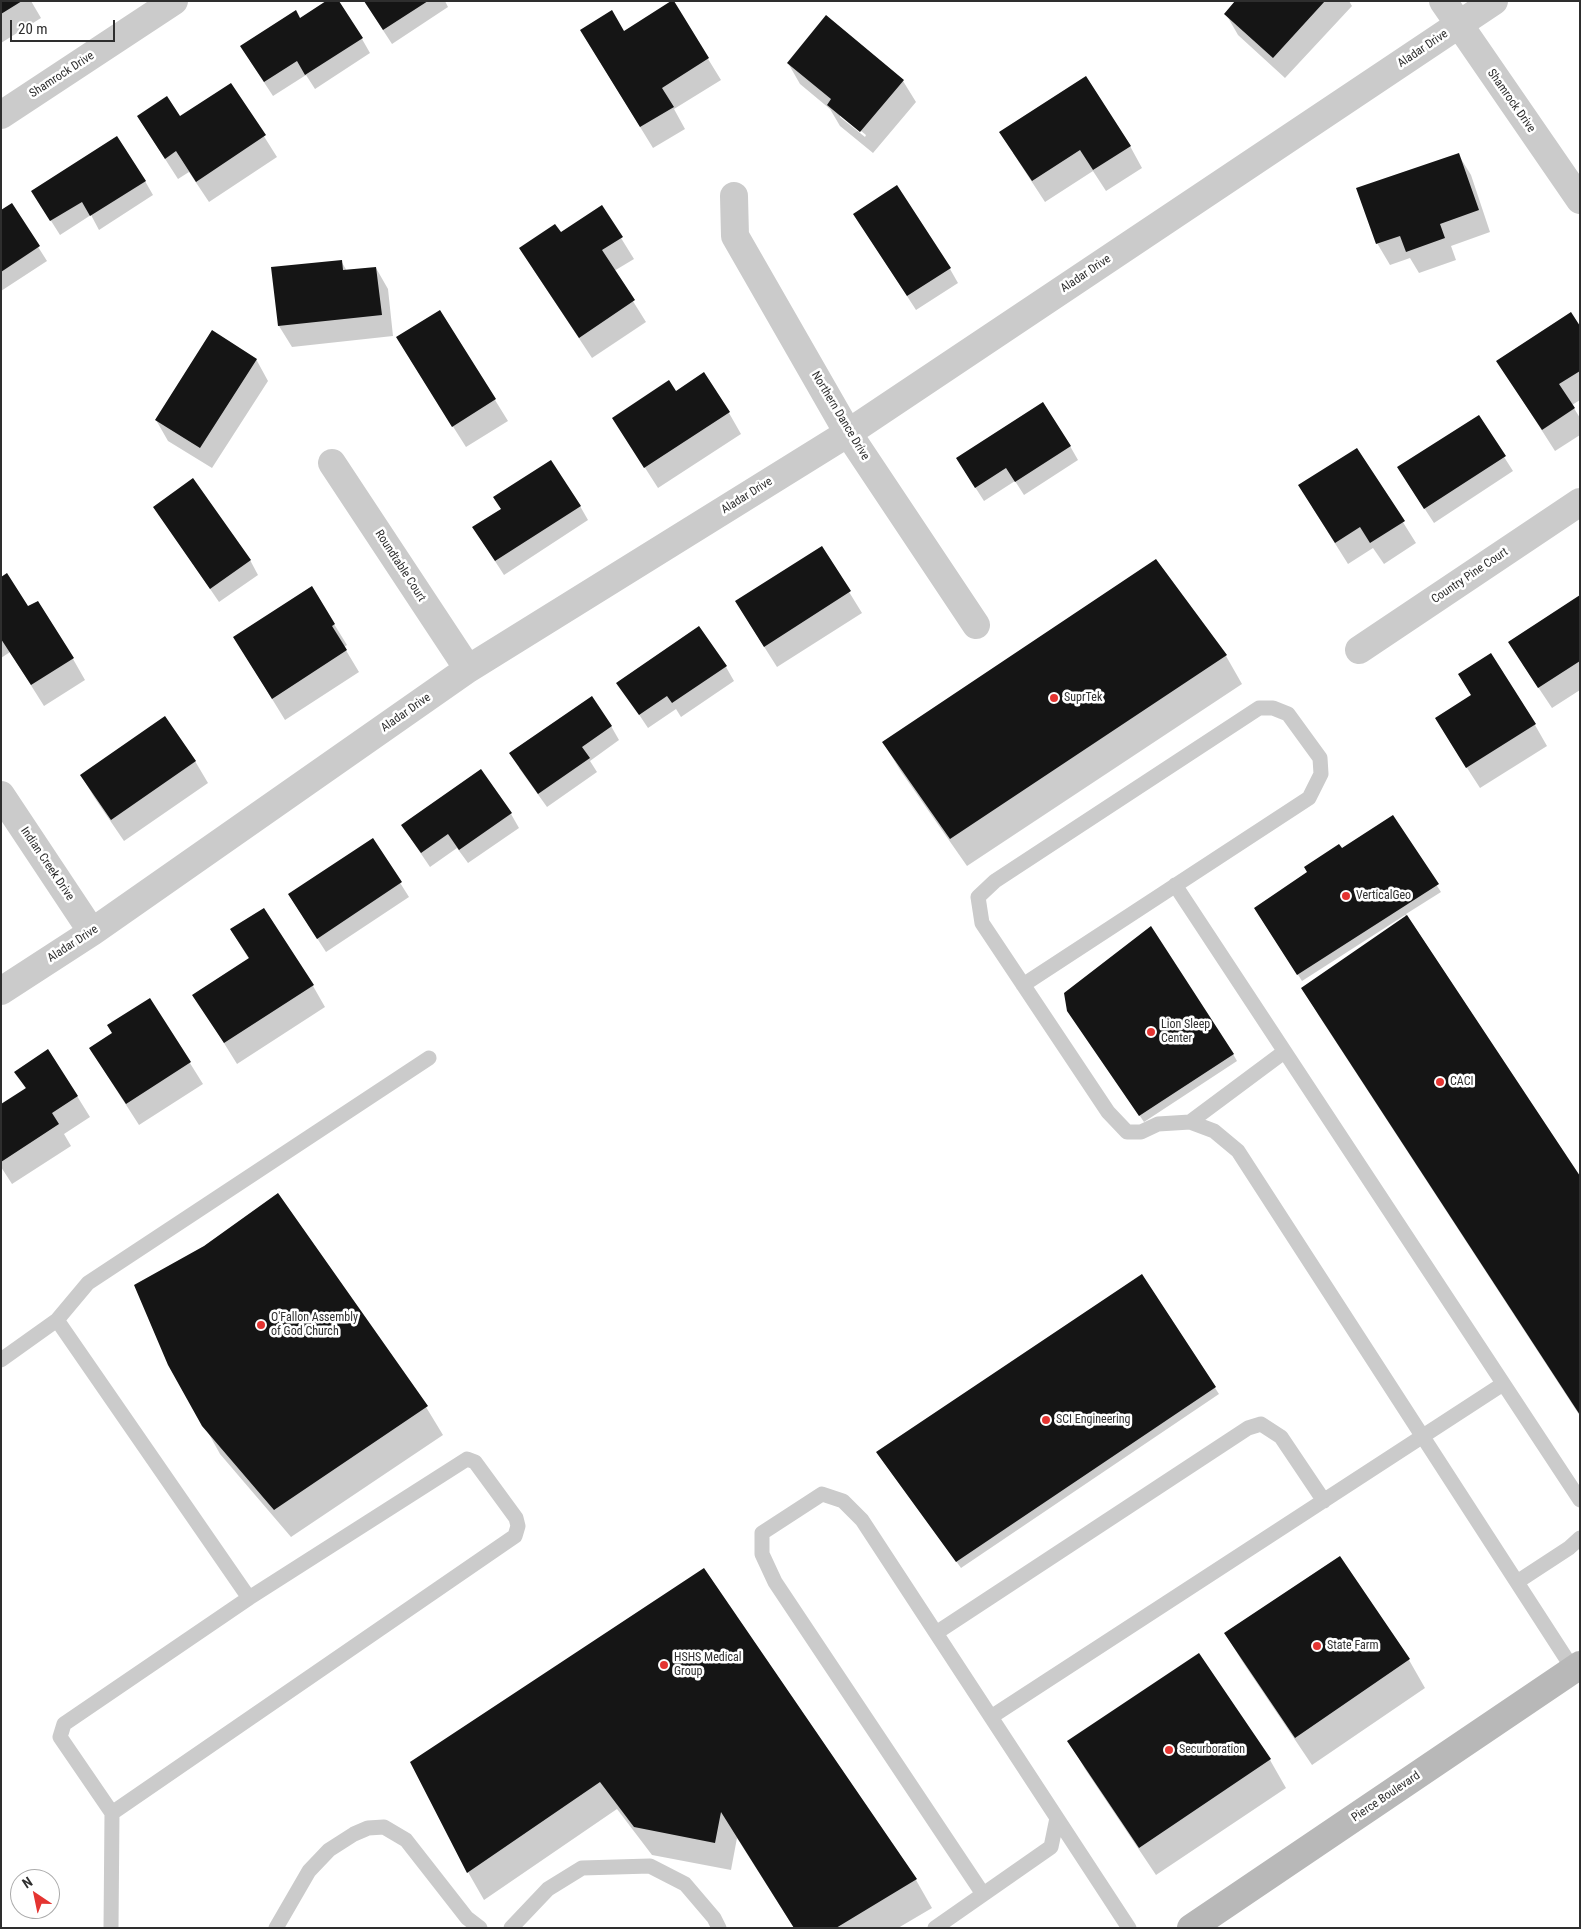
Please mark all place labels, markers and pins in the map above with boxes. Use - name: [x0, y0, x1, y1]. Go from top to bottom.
- place label: SuprTek: [1064, 691, 1102, 705]
- marker: SuprTek: [1048, 692, 1060, 704]
- place label: VerticalGeo: [1356, 889, 1411, 903]
- marker: VerticalGeo: [1340, 890, 1352, 902]
- place label: Lion Sleep Center: [1161, 1018, 1210, 1046]
- marker: Lion Sleep Center: [1145, 1026, 1157, 1038]
- place label: CACI: [1450, 1075, 1473, 1089]
- marker: CACI: [1434, 1076, 1446, 1088]
- place label: O'Fallon Assembly of God Church: [271, 1311, 358, 1339]
- marker: O'Fallon Assembly of God Church: [255, 1319, 267, 1331]
- place label: SCI Engineering: [1056, 1413, 1130, 1427]
- marker: SCI Engineering: [1040, 1414, 1052, 1426]
- place label: State Farm: [1327, 1639, 1378, 1653]
- marker: State Farm: [1311, 1640, 1323, 1652]
- place label: HSHS Medical Group: [674, 1651, 742, 1679]
- marker: HSHS Medical Group: [658, 1659, 670, 1671]
- place label: Securboration: [1179, 1743, 1245, 1757]
- marker: Securboration: [1163, 1744, 1175, 1756]

